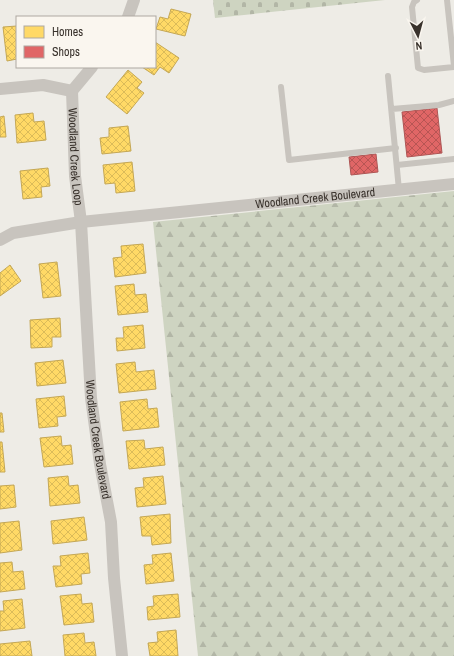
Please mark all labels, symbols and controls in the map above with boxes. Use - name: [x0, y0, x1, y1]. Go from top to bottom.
- legend: [16, 16, 156, 68]
- north arrow: [398, 16, 438, 56]
- text: Homes: [52, 24, 83, 40]
- text: N: [415, 39, 423, 53]
- text: Shops: [52, 44, 80, 60]
- street label: Woodland Creek Loop: [65, 107, 87, 206]
- street label: Woodland Creek Boulevard: [254, 184, 376, 212]
- street label: Woodland Creek Boulevard: [82, 379, 114, 500]

